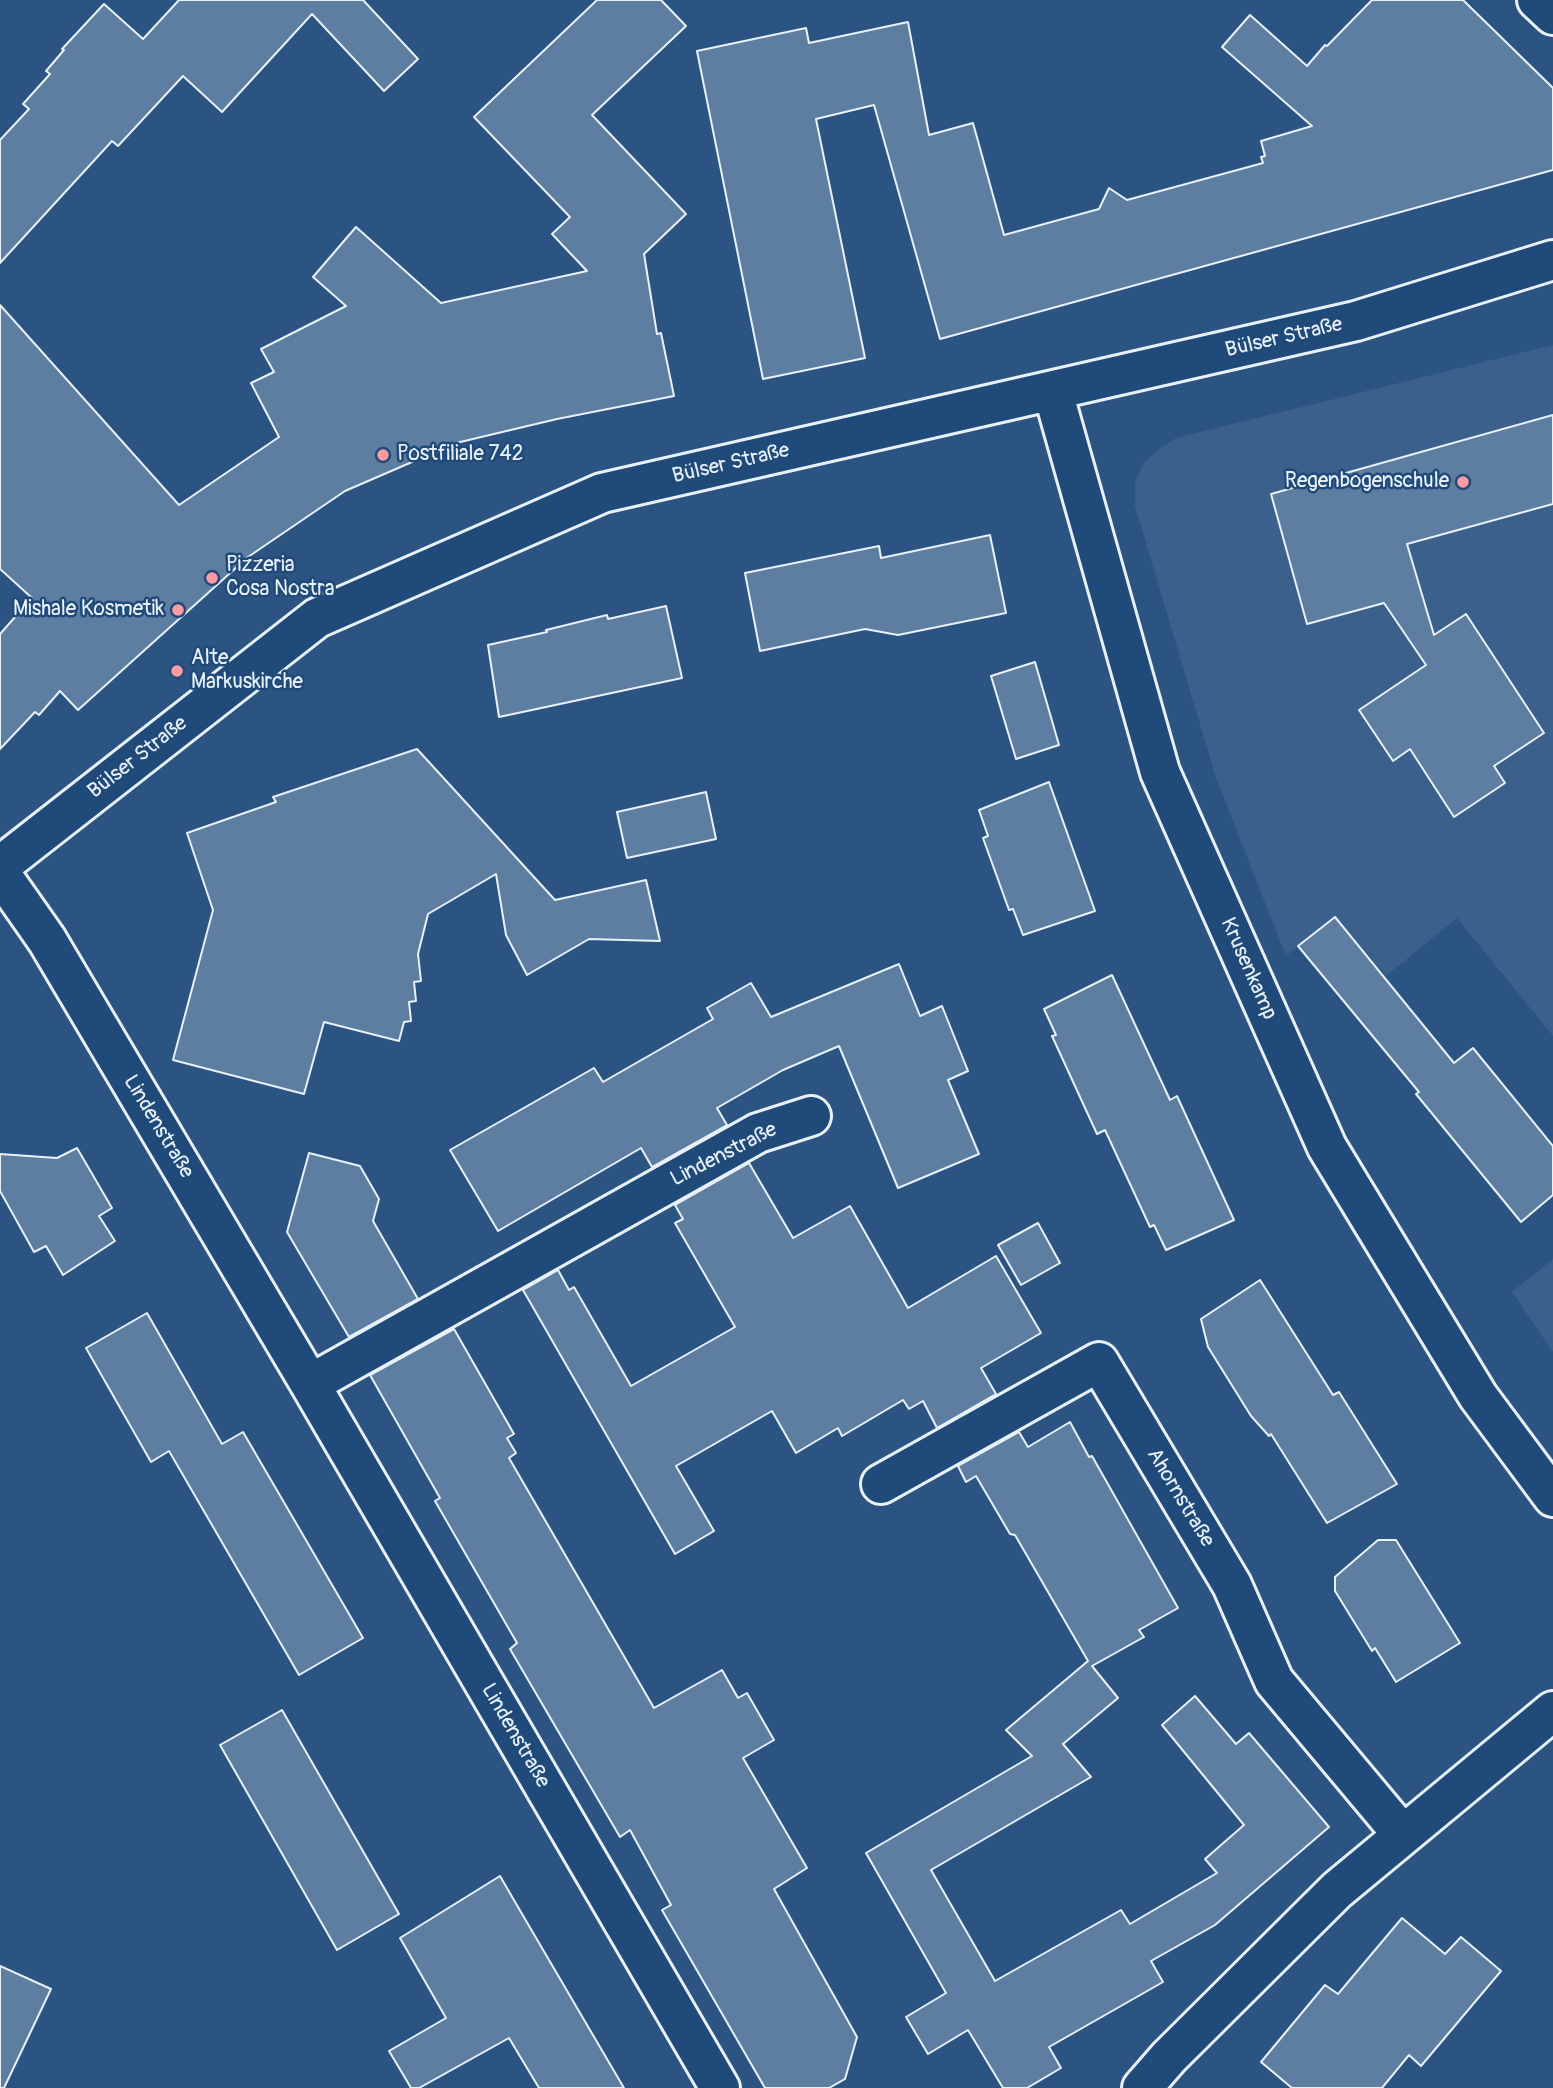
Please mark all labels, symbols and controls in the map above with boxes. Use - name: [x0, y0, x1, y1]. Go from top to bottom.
- street label: Bülser Straße: [1223, 312, 1345, 364]
- street label: Bülser Straße: [670, 438, 792, 490]
- place label: Postfiliale 742: [397, 442, 523, 468]
- marker: Postfiliale 742: [375, 447, 391, 463]
- place label: Regenbogenschule: [1285, 469, 1449, 495]
- marker: Regenbogenschule: [1455, 474, 1471, 490]
- place label: Pizzeria Cosa Nostra: [226, 553, 335, 603]
- marker: Pizzeria Cosa Nostra: [204, 570, 220, 586]
- place label: Mishale Kosmetik: [13, 597, 164, 623]
- marker: Mishale Kosmetik: [170, 602, 186, 618]
- place label: Alte Markuskirche: [191, 646, 303, 696]
- marker: Alte Markuskirche: [169, 663, 185, 679]
- street label: Bülser Straße: [83, 711, 193, 805]
- street label: Krusenkamp: [1214, 914, 1282, 1024]
- street label: Lindenstraße: [117, 1071, 199, 1183]
- street label: Lindenstraße: [667, 1117, 781, 1193]
- street label: Ahornstraße: [1141, 1444, 1219, 1552]
- street label: Lindenstraße: [475, 1679, 555, 1793]

